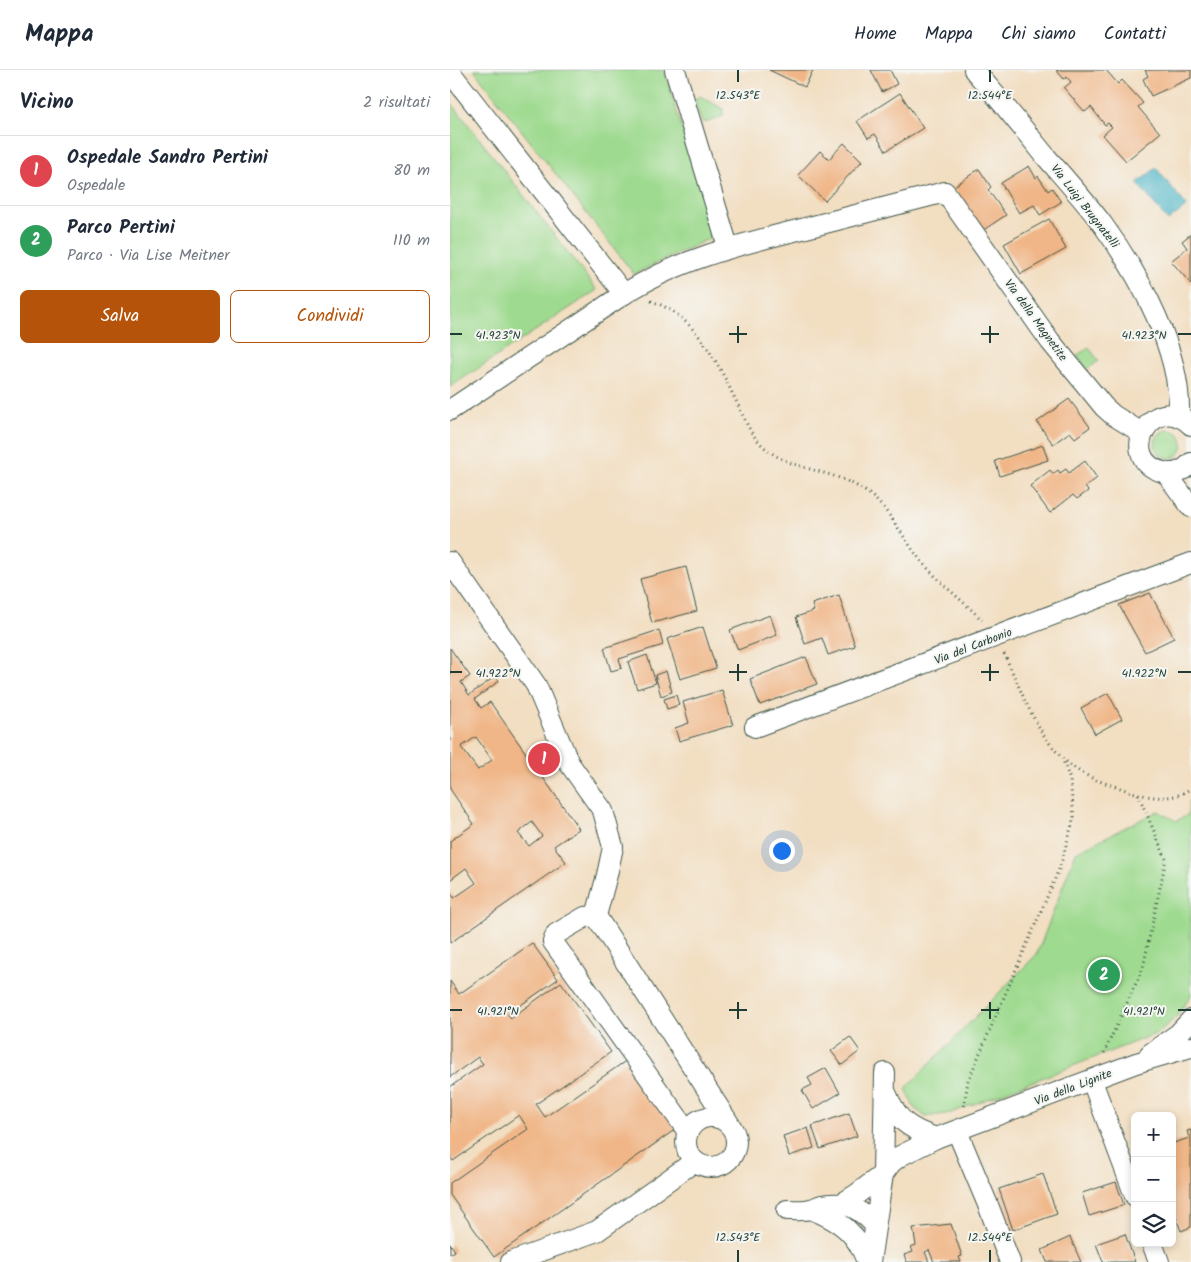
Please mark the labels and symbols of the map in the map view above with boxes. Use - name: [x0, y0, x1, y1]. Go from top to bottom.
- text: 12.543°E: [716, 86, 761, 105]
- text: 12.544°E: [968, 86, 1013, 105]
- street label: Via Luigi Brugnatelli: [1046, 160, 1124, 253]
- street label: Via della Magnetite: [999, 275, 1072, 366]
- text: 41.923°N: [475, 326, 521, 345]
- text: 41.923°N: [1121, 326, 1167, 345]
- street label: Via del Carbonio: [931, 623, 1015, 670]
- text: 41.922°N: [475, 664, 521, 683]
- text: 41.922°N: [1121, 664, 1167, 683]
- pin: 1: [528, 740, 560, 778]
- your location: [769, 838, 795, 864]
- pin: 2: [1088, 956, 1120, 994]
- text: 41.921°N: [477, 1002, 519, 1021]
- text: 41.921°N: [1123, 1002, 1165, 1021]
- street label: Via della Lignite: [1032, 1064, 1115, 1111]
- text: 12.543°E: [716, 1228, 761, 1247]
- text: 12.544°E: [968, 1228, 1013, 1247]

